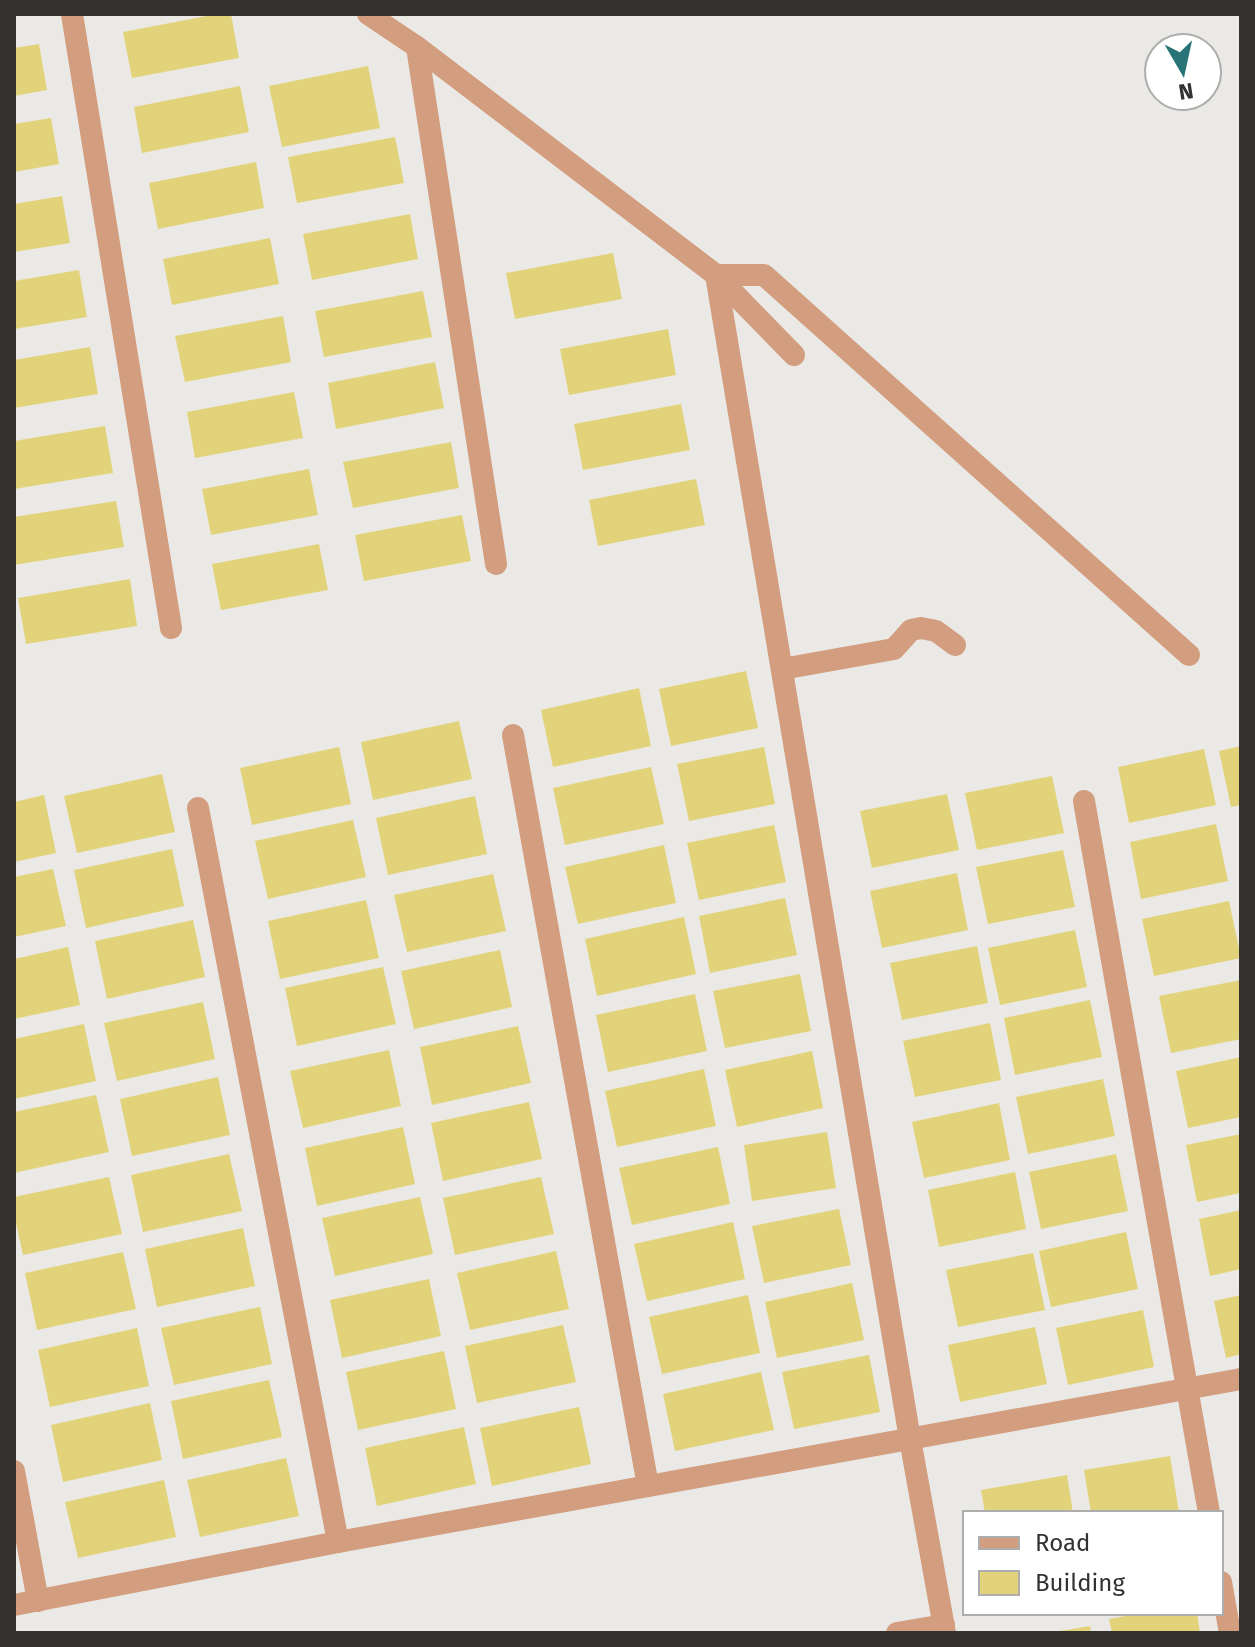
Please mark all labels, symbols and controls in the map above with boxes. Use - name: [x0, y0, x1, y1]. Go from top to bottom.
- north arrow: [1143, 32, 1223, 112]
- text: N: [1177, 77, 1195, 106]
- legend: [963, 1511, 1223, 1615]
- text: Road: [1035, 1529, 1090, 1557]
- text: Building: [1035, 1569, 1125, 1597]

